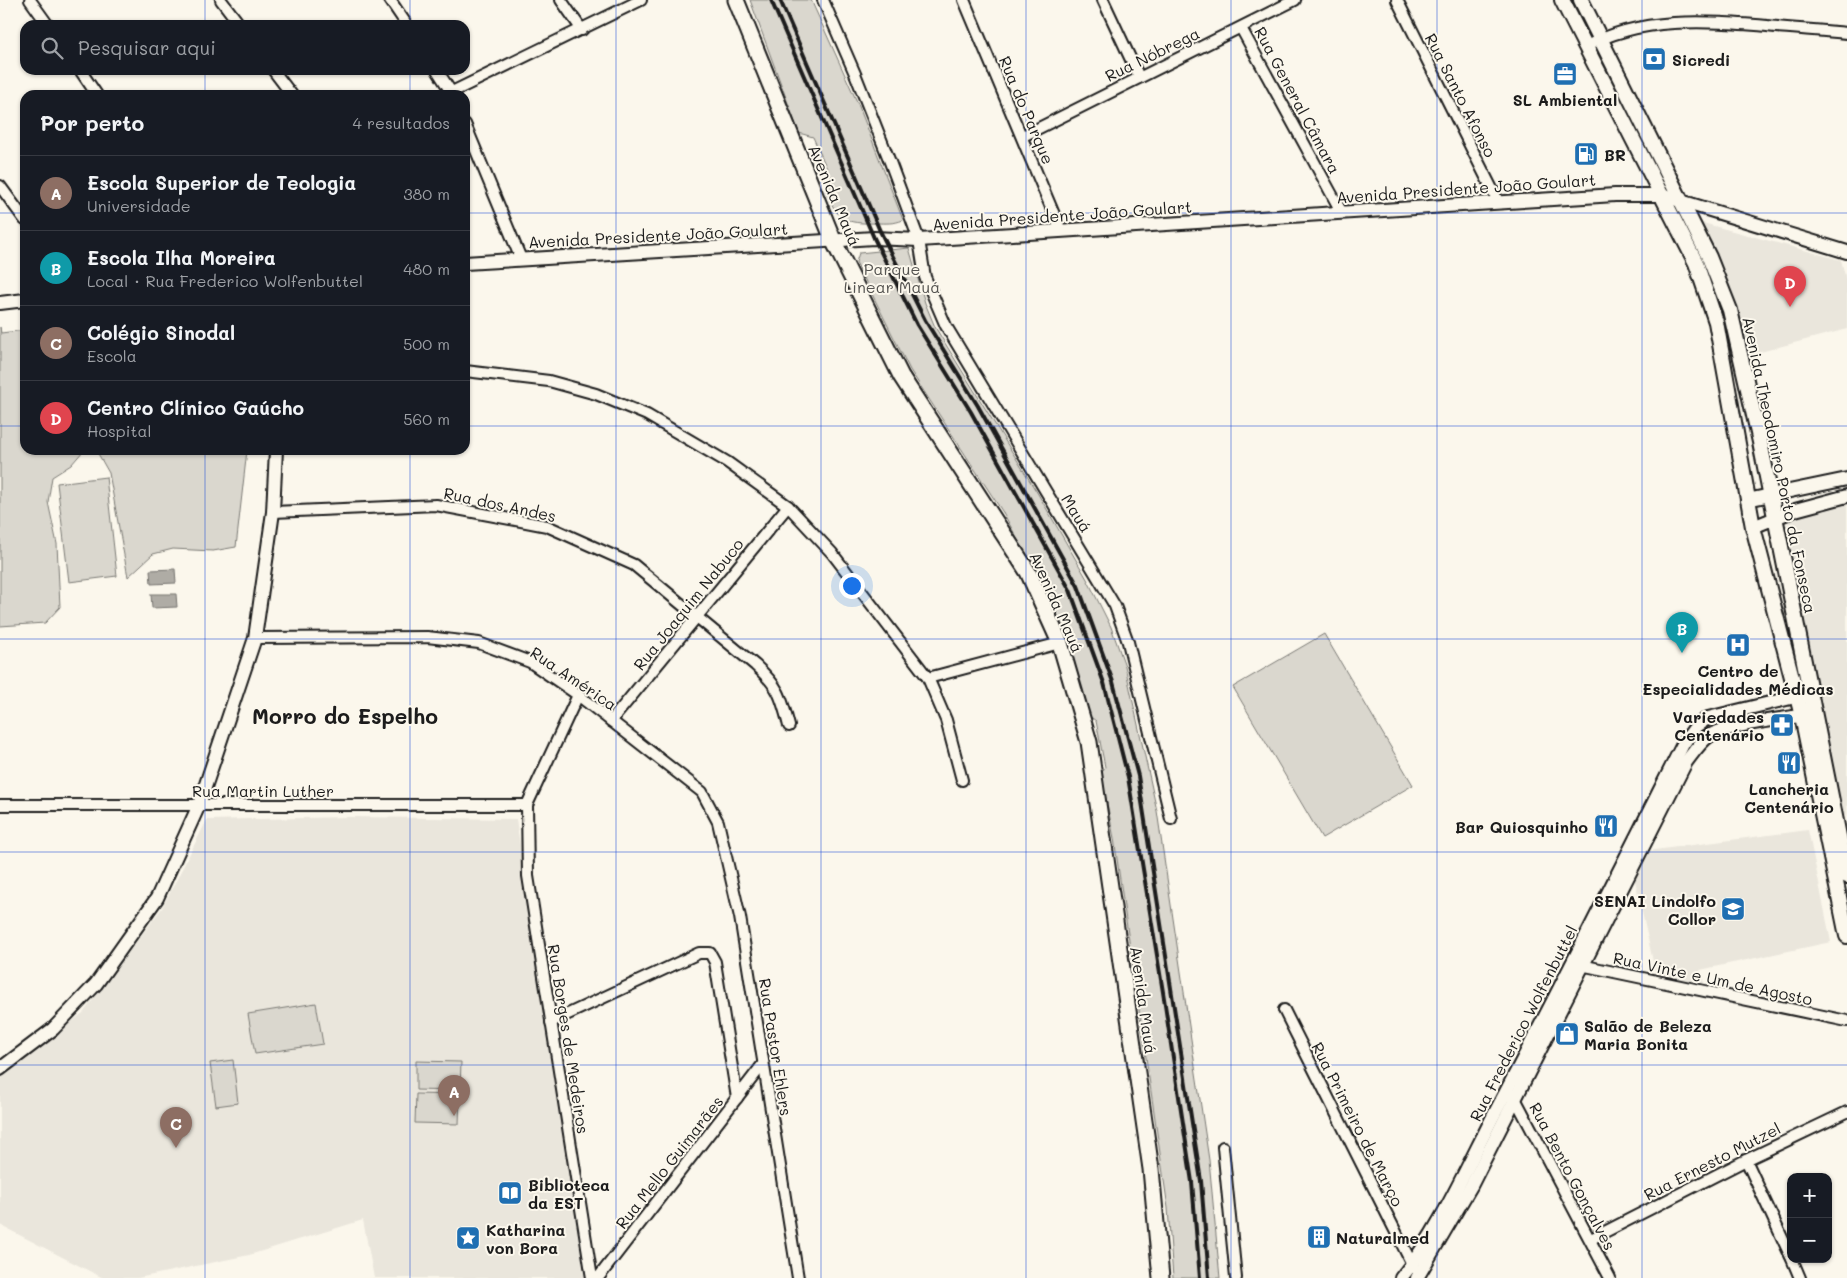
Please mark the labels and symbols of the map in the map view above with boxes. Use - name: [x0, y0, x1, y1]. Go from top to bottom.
- street label: Rua Nóbrega: [1101, 22, 1203, 86]
- street label: Rua General Câmara: [1250, 23, 1346, 177]
- street label: Rua Santo Afonso: [1421, 29, 1501, 161]
- bank icon: Sicredi: [1641, 46, 1667, 72]
- place label: Sicredi: [1672, 49, 1730, 70]
- street label: Rua do Parque: [995, 53, 1059, 167]
- office icon: SL Ambiental: [1552, 61, 1578, 87]
- place label: SL Ambiental: [1513, 89, 1617, 110]
- street label: Avenida Mauá: [804, 141, 866, 249]
- fuel station icon: BR: [1573, 141, 1599, 167]
- place label: BR: [1604, 144, 1626, 165]
- street label: Avenida Presidente João Goulart: [1335, 168, 1597, 208]
- street label: Avenida Presidente João Goulart: [931, 195, 1193, 235]
- street label: Avenida Presidente João Goulart: [528, 218, 788, 252]
- park label: Parque Linear Mauá: [844, 258, 940, 297]
- pin: D: [1774, 266, 1806, 307]
- street label: Avenida Theodomiro Porto da Fonseca: [1738, 315, 1822, 615]
- street label: Rua dos Andes: [442, 482, 558, 526]
- street label: Mauá: [1057, 490, 1097, 536]
- street label: Rua Joaquim Nabuco: [628, 534, 748, 674]
- street label: Avenida Mauá: [1025, 548, 1089, 656]
- your location: [839, 573, 865, 599]
- pin: B: [1666, 612, 1698, 653]
- hospital icon: Centro de Especialidades Médicas: [1725, 632, 1751, 658]
- street label: Rua América: [527, 641, 621, 715]
- place label: Centro de Especialidades Médicas: [1642, 660, 1834, 699]
- district label: Morro do Espelho: [252, 702, 438, 729]
- place label: Variedades Centenário: [1673, 706, 1764, 745]
- pharmacy icon: Variedades Centenário: [1769, 712, 1795, 738]
- restaurant icon: Lancheria Centenário: [1776, 750, 1802, 776]
- place label: Lancheria Centenário: [1744, 778, 1834, 817]
- street label: Rua Martin Luther: [192, 780, 334, 801]
- restaurant icon: Bar Quiosquinho: [1593, 813, 1619, 839]
- place label: Bar Quiosquinho: [1455, 816, 1588, 837]
- place label: SENAI Lindolfo Collor: [1594, 890, 1716, 929]
- school or university icon: SENAI Lindolfo Collor: [1720, 896, 1746, 922]
- street label: Rua Frederico Wolfenbuttel: [1464, 921, 1582, 1125]
- street label: Rua Borges de Medeiros: [544, 943, 594, 1135]
- street label: Avenida Mauá: [1126, 945, 1162, 1055]
- street label: Rua Vinte e Um de Agosto: [1611, 947, 1815, 1009]
- street label: Rua Pastor Ehlers: [755, 977, 797, 1117]
- place label: Salão de Beleza Maria Bonita: [1584, 1015, 1712, 1054]
- shop icon: Salão de Beleza Maria Bonita: [1554, 1021, 1580, 1047]
- street label: Rua Primeiro de Março: [1307, 1038, 1409, 1210]
- pin: A: [438, 1075, 470, 1116]
- street label: Rua Mello Guimarães: [610, 1091, 728, 1233]
- street label: Rua Bento Gonçalves: [1525, 1099, 1621, 1253]
- pin: C: [160, 1107, 192, 1148]
- street label: Rua Ernesto Mutzel: [1640, 1117, 1784, 1205]
- place label: Biblioteca da EST: [528, 1174, 610, 1213]
- library icon: Biblioteca da EST: [497, 1180, 523, 1206]
- place label: Katharina von Bora: [486, 1219, 566, 1258]
- building icon: Naturalmed: [1306, 1224, 1332, 1250]
- place icon: Katharina von Bora: [455, 1225, 481, 1251]
- place label: Naturalmed: [1336, 1227, 1429, 1248]

